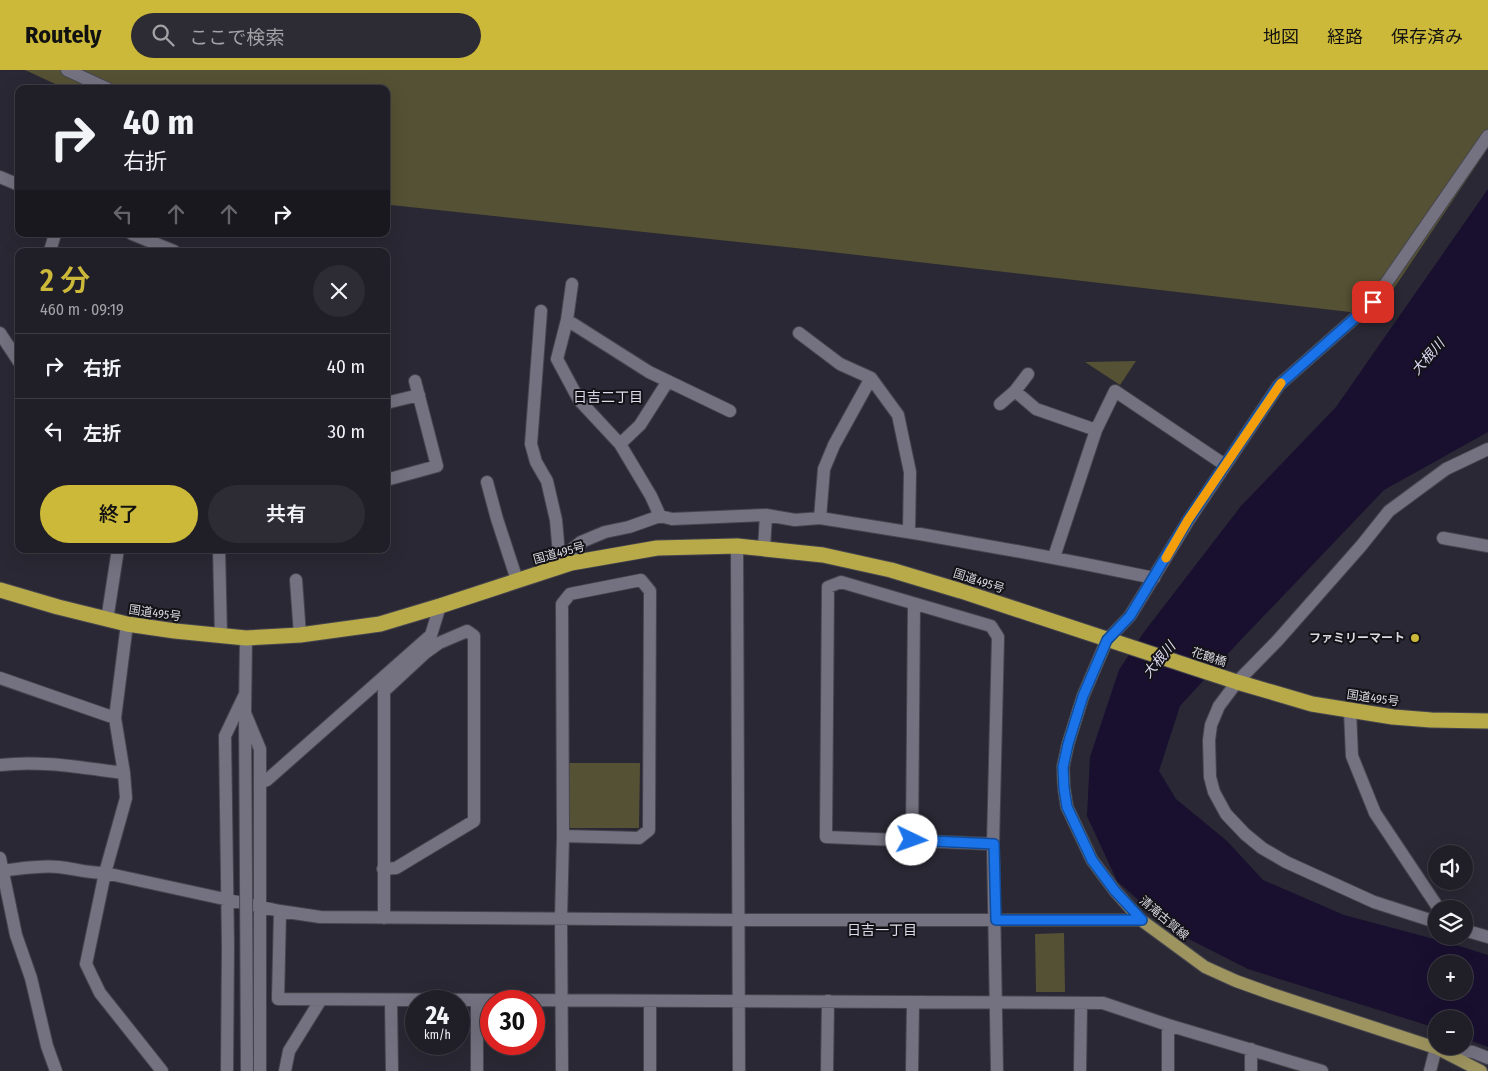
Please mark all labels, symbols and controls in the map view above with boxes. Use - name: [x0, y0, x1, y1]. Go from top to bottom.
- search box: [131, 13, 481, 58]
- text: Routely: [25, 21, 101, 49]
- icon: search: [149, 21, 177, 49]
- text: ここで検索: [189, 26, 284, 49]
- text: 地図: [1263, 26, 1299, 48]
- text: 経路: [1327, 26, 1363, 48]
- text: 保存済み: [1391, 26, 1463, 48]
- text: 40 m: [123, 101, 194, 143]
- icon: right: [40, 105, 105, 170]
- text: 右折: [123, 148, 167, 175]
- icon: left: [109, 200, 137, 228]
- icon: ahead: [162, 200, 190, 228]
- icon: ahead: [215, 200, 243, 228]
- icon: right: [268, 200, 296, 228]
- text: 2 分: [40, 263, 90, 299]
- button: close: [313, 265, 365, 317]
- pin: [1352, 281, 1394, 323]
- icon: arrive: [1359, 288, 1387, 316]
- text: 460 m · 09:19: [40, 300, 124, 319]
- water label: 大根川: [1408, 334, 1450, 378]
- icon: right: [40, 352, 68, 380]
- text: 40 m: [327, 355, 365, 378]
- text: 右折: [83, 357, 121, 380]
- district label: 日吉二丁目: [573, 389, 643, 406]
- icon: left: [40, 417, 68, 445]
- text: 30 m: [327, 420, 365, 443]
- text: 左折: [83, 422, 121, 445]
- button: 終了: [40, 485, 198, 543]
- button: 共有: [208, 485, 365, 543]
- street label: 国道495号: [532, 539, 586, 567]
- street label: 国道495号: [952, 566, 1006, 596]
- street label: 国道495号: [128, 602, 182, 624]
- place label: ファミリーマート: [1309, 631, 1405, 645]
- marker: ファミリーマート: [1409, 632, 1421, 644]
- water label: 大根川: [1139, 637, 1180, 682]
- street label: 花鶴橋: [1190, 645, 1228, 669]
- street label: 国道495号: [1346, 687, 1400, 709]
- position arrow: [885, 813, 937, 865]
- map controls: [1428, 845, 1473, 1055]
- button: sound: [1428, 845, 1473, 890]
- street label: 清滝古賀線: [1137, 893, 1191, 943]
- button: layers: [1428, 900, 1473, 945]
- district label: 日吉一丁目: [847, 922, 917, 939]
- button: +: [1428, 955, 1473, 1000]
- speed limit sign: 30: [480, 990, 545, 1055]
- text: 24: [426, 1001, 449, 1031]
- button: −: [1428, 1010, 1473, 1055]
- text: km/h: [424, 1028, 451, 1042]

